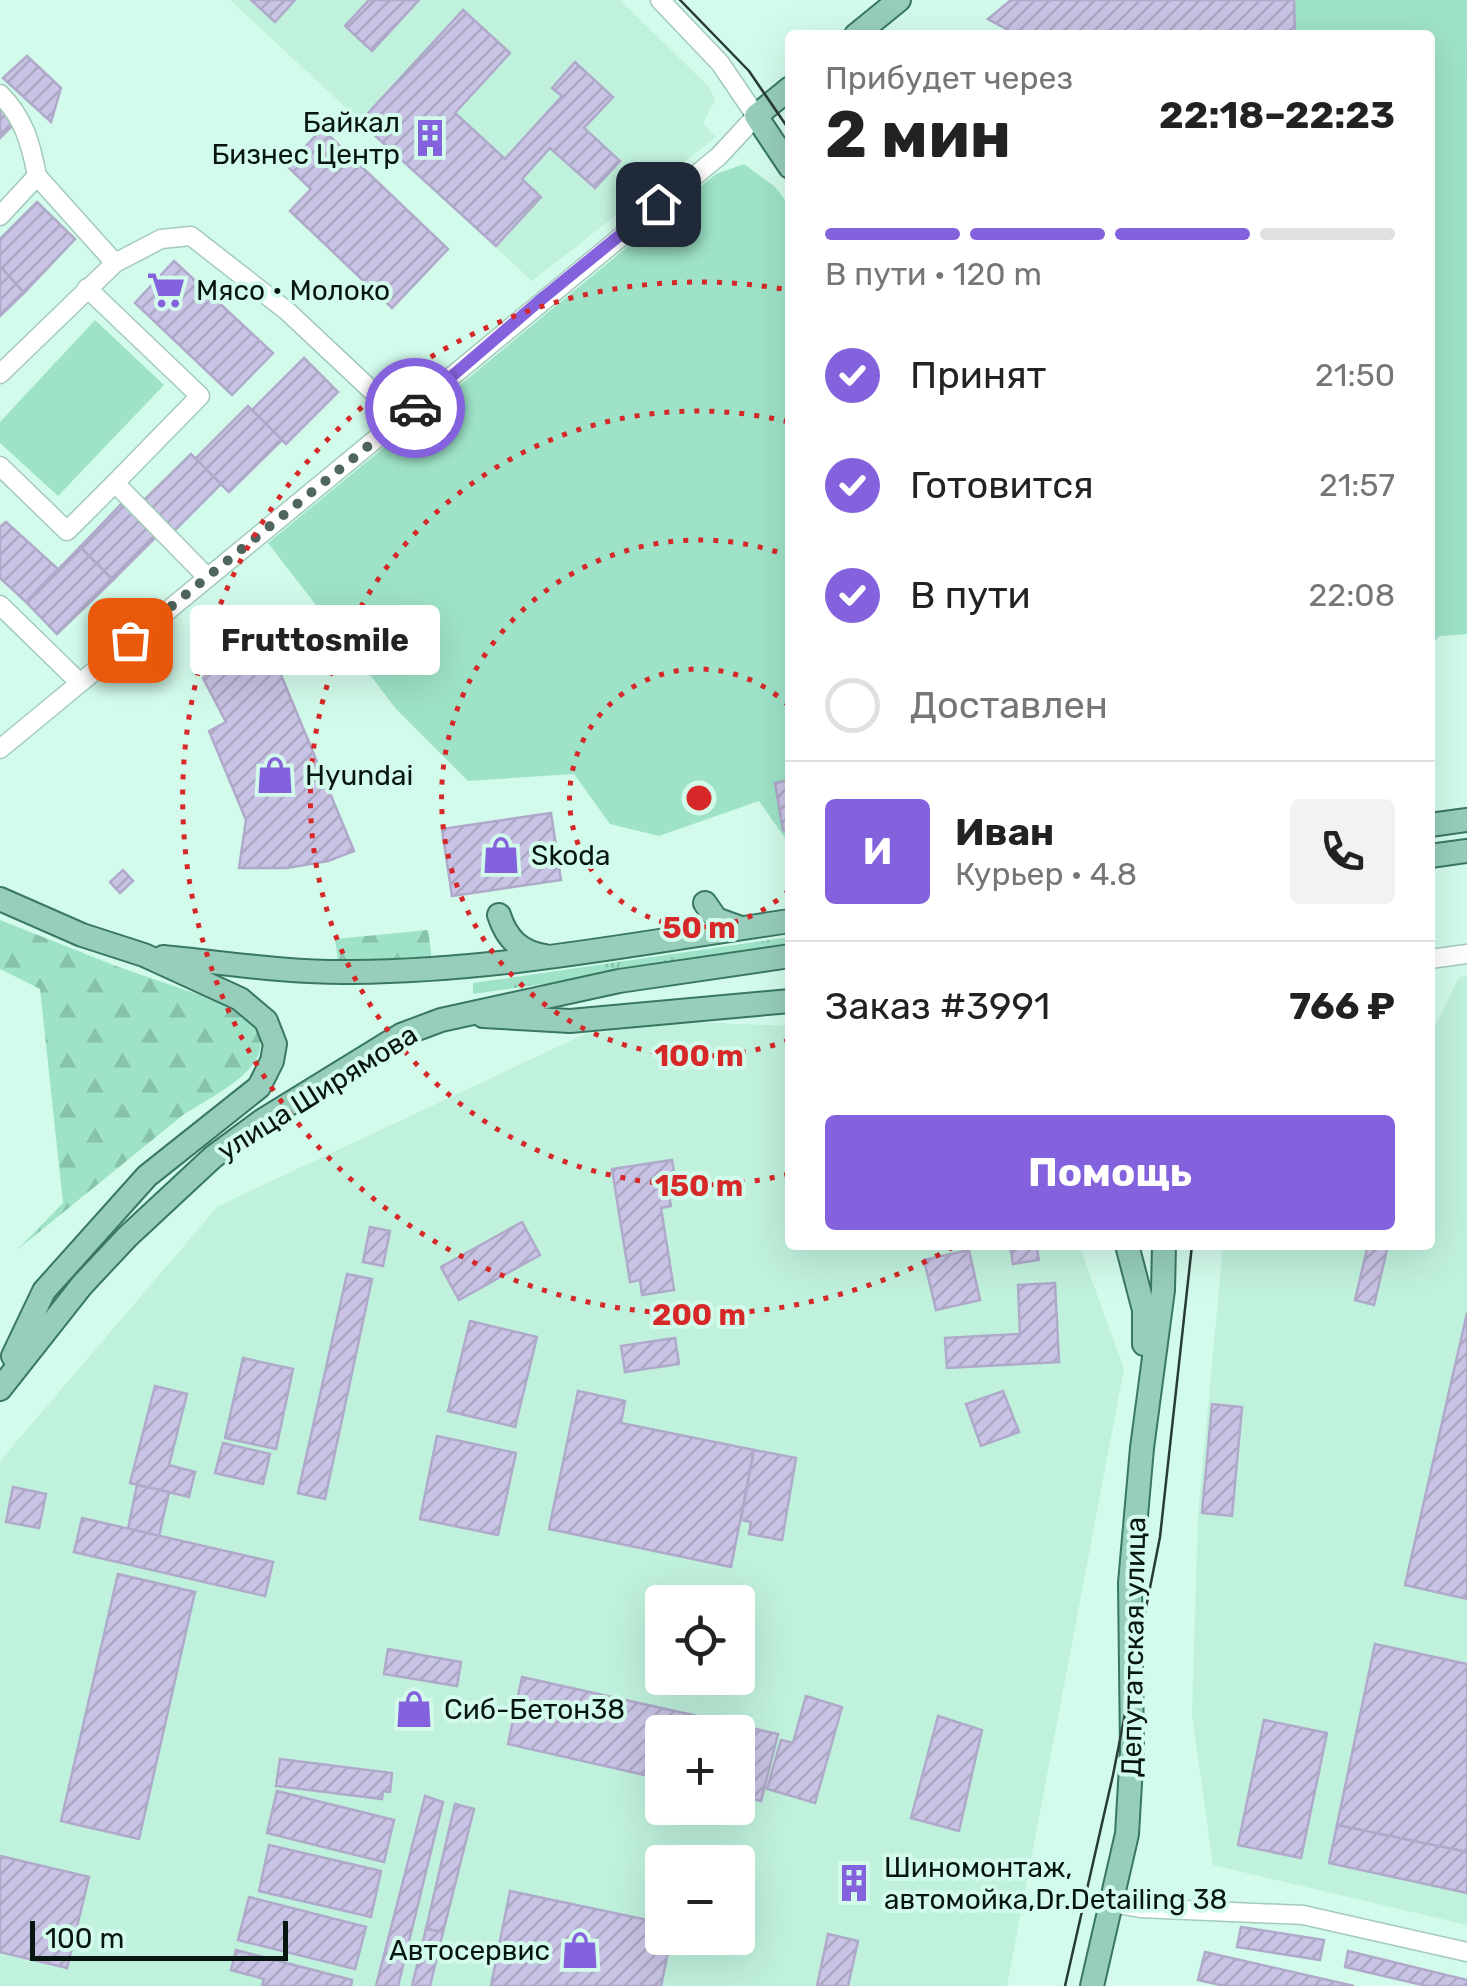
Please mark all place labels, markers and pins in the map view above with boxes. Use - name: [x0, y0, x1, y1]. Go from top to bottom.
- place label: Байкал Бизнес Центр: [211, 106, 400, 171]
- building icon: Байкал Бизнес Центр: [409, 117, 451, 159]
- pin: [616, 162, 701, 247]
- supermarket icon: Мясо • Молоко: [145, 269, 187, 311]
- place label: Мясо • Молоко: [196, 274, 390, 307]
- pin: [88, 598, 173, 683]
- callout: Fruttosmile: [190, 605, 440, 675]
- shop icon: Hyundai: [254, 754, 296, 796]
- place label: Hyundai: [305, 759, 413, 792]
- centre of rings: [681, 780, 717, 816]
- shop icon: Skoda: [480, 834, 522, 876]
- place label: Skoda: [531, 839, 610, 872]
- shop icon: Сиб-Бетон38: [393, 1688, 435, 1730]
- place label: Сиб-Бетон38: [444, 1693, 625, 1726]
- place label: Шиномонтаж, автомойка,Dr.Detailing 38: [884, 1851, 1227, 1916]
- building icon: Шиномонтаж, автомойка,Dr.Detailing 38: [833, 1862, 875, 1904]
- shop icon: Автосервис: [559, 1929, 601, 1971]
- place label: Автосервис: [389, 1934, 550, 1967]

